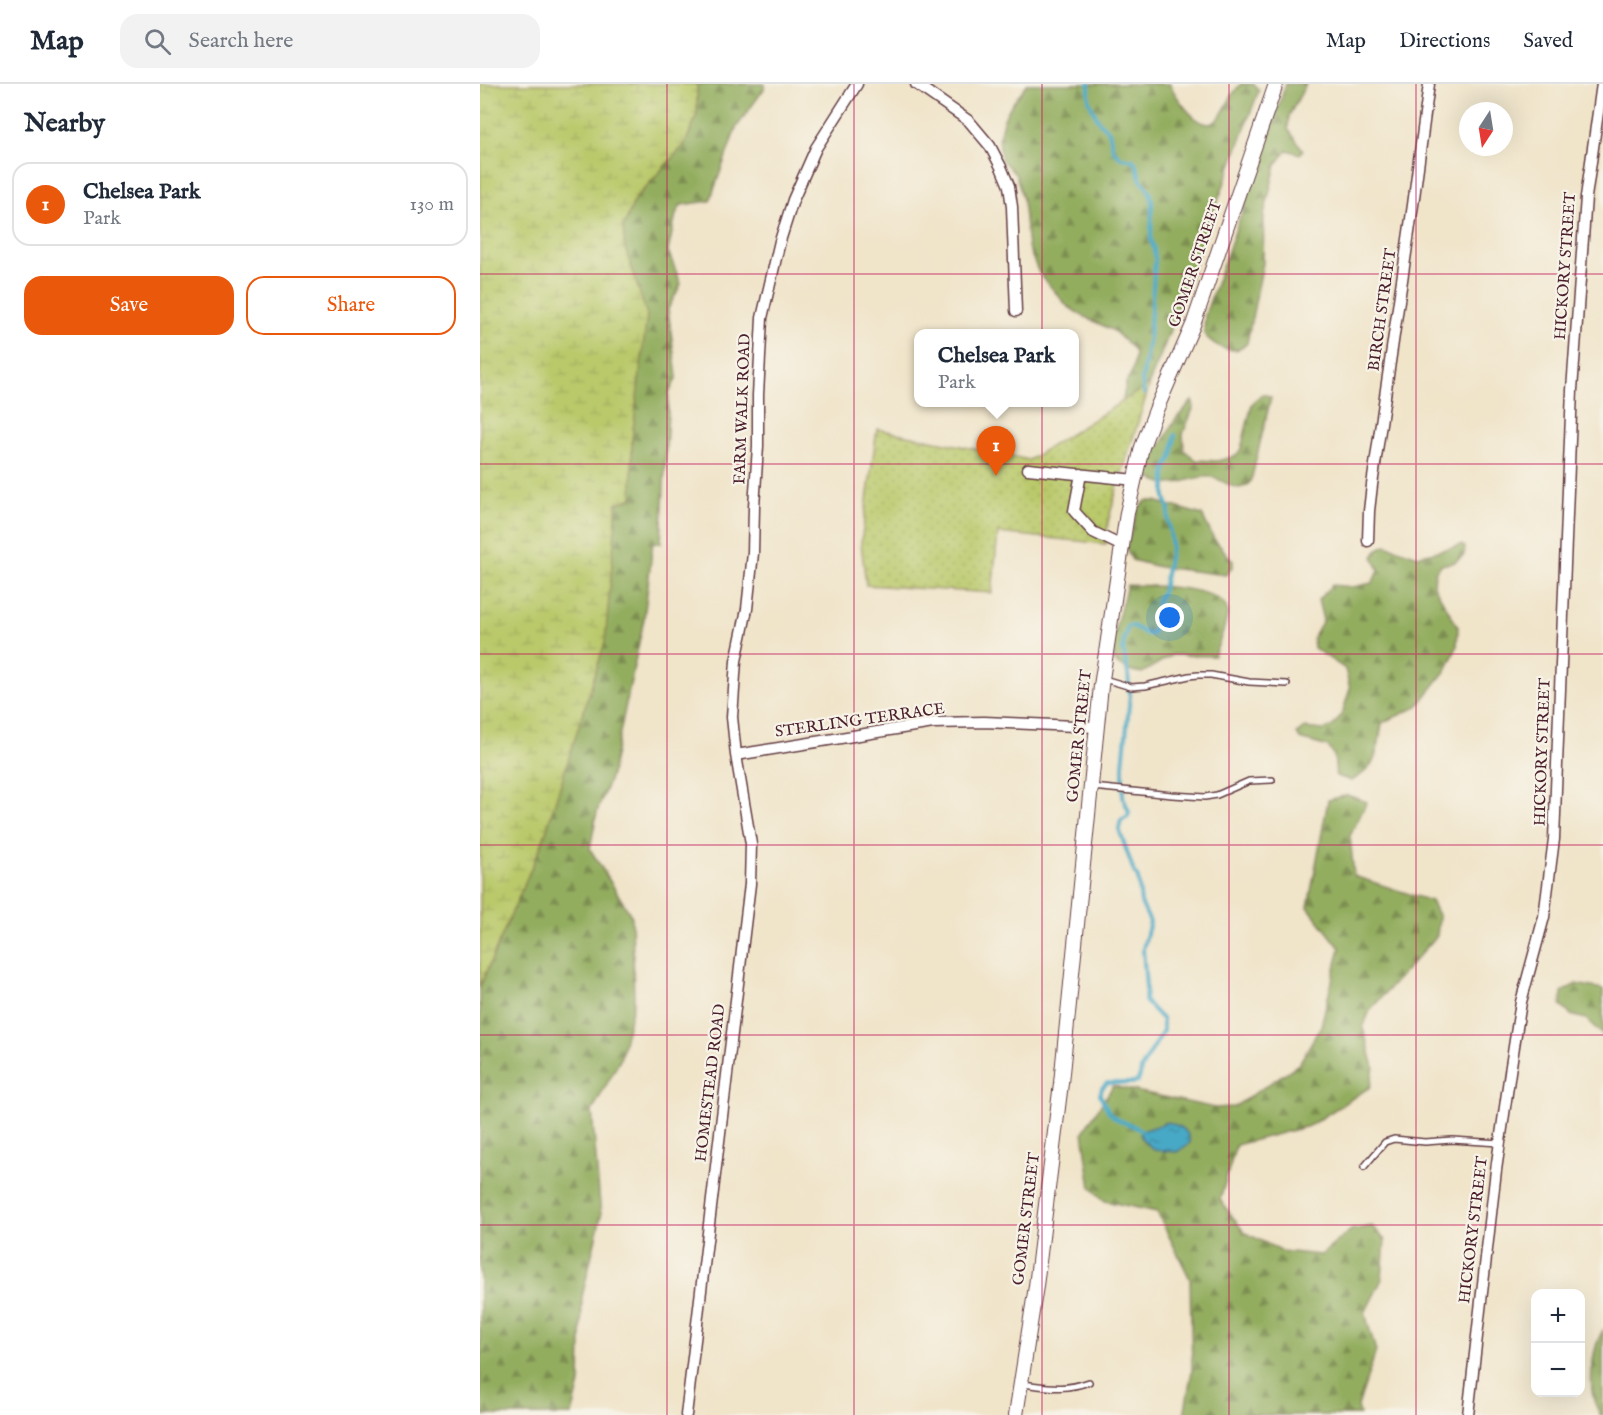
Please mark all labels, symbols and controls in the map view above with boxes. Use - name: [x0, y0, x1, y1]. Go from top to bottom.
- search box: [120, 14, 540, 68]
- text: Map: [30, 24, 84, 59]
- icon: search: [141, 25, 174, 58]
- text: Search here: [189, 27, 293, 55]
- text: Map: [1326, 28, 1366, 55]
- text: Directions: [1399, 28, 1490, 55]
- text: Saved: [1523, 28, 1573, 55]
- north arrow: [1459, 102, 1513, 156]
- text: Nearby: [24, 107, 105, 140]
- text: Chelsea Park: [83, 178, 201, 206]
- street label: HICKORY STREET: [1551, 191, 1581, 341]
- text: 1: [42, 192, 49, 217]
- text: 130 m: [409, 192, 454, 217]
- street label: GOMER STREET: [1165, 197, 1227, 330]
- text: Park: [83, 206, 121, 231]
- street label: BIRCH STREET: [1364, 247, 1402, 373]
- button: Save: [24, 276, 234, 335]
- button: Share: [246, 276, 456, 335]
- popup: [914, 329, 1079, 407]
- street label: FARM WALK ROAD: [730, 333, 756, 485]
- text: Chelsea Park: [938, 342, 1055, 370]
- text: Park: [938, 370, 976, 395]
- pin: 1: [976, 426, 1016, 476]
- your location: [1155, 603, 1184, 632]
- street label: GOMER STREET: [1063, 668, 1097, 803]
- street label: HICKORY STREET: [1530, 677, 1556, 826]
- street label: STERLING TERRACE: [774, 699, 946, 743]
- street label: HOMESTEAD ROAD: [691, 1003, 731, 1163]
- street label: GOMER STREET: [1009, 1151, 1045, 1286]
- street label: HICKORY STREET: [1455, 1155, 1493, 1305]
- map controls: [1531, 1289, 1585, 1397]
- button: +: [1531, 1289, 1585, 1343]
- button: −: [1531, 1343, 1585, 1397]

